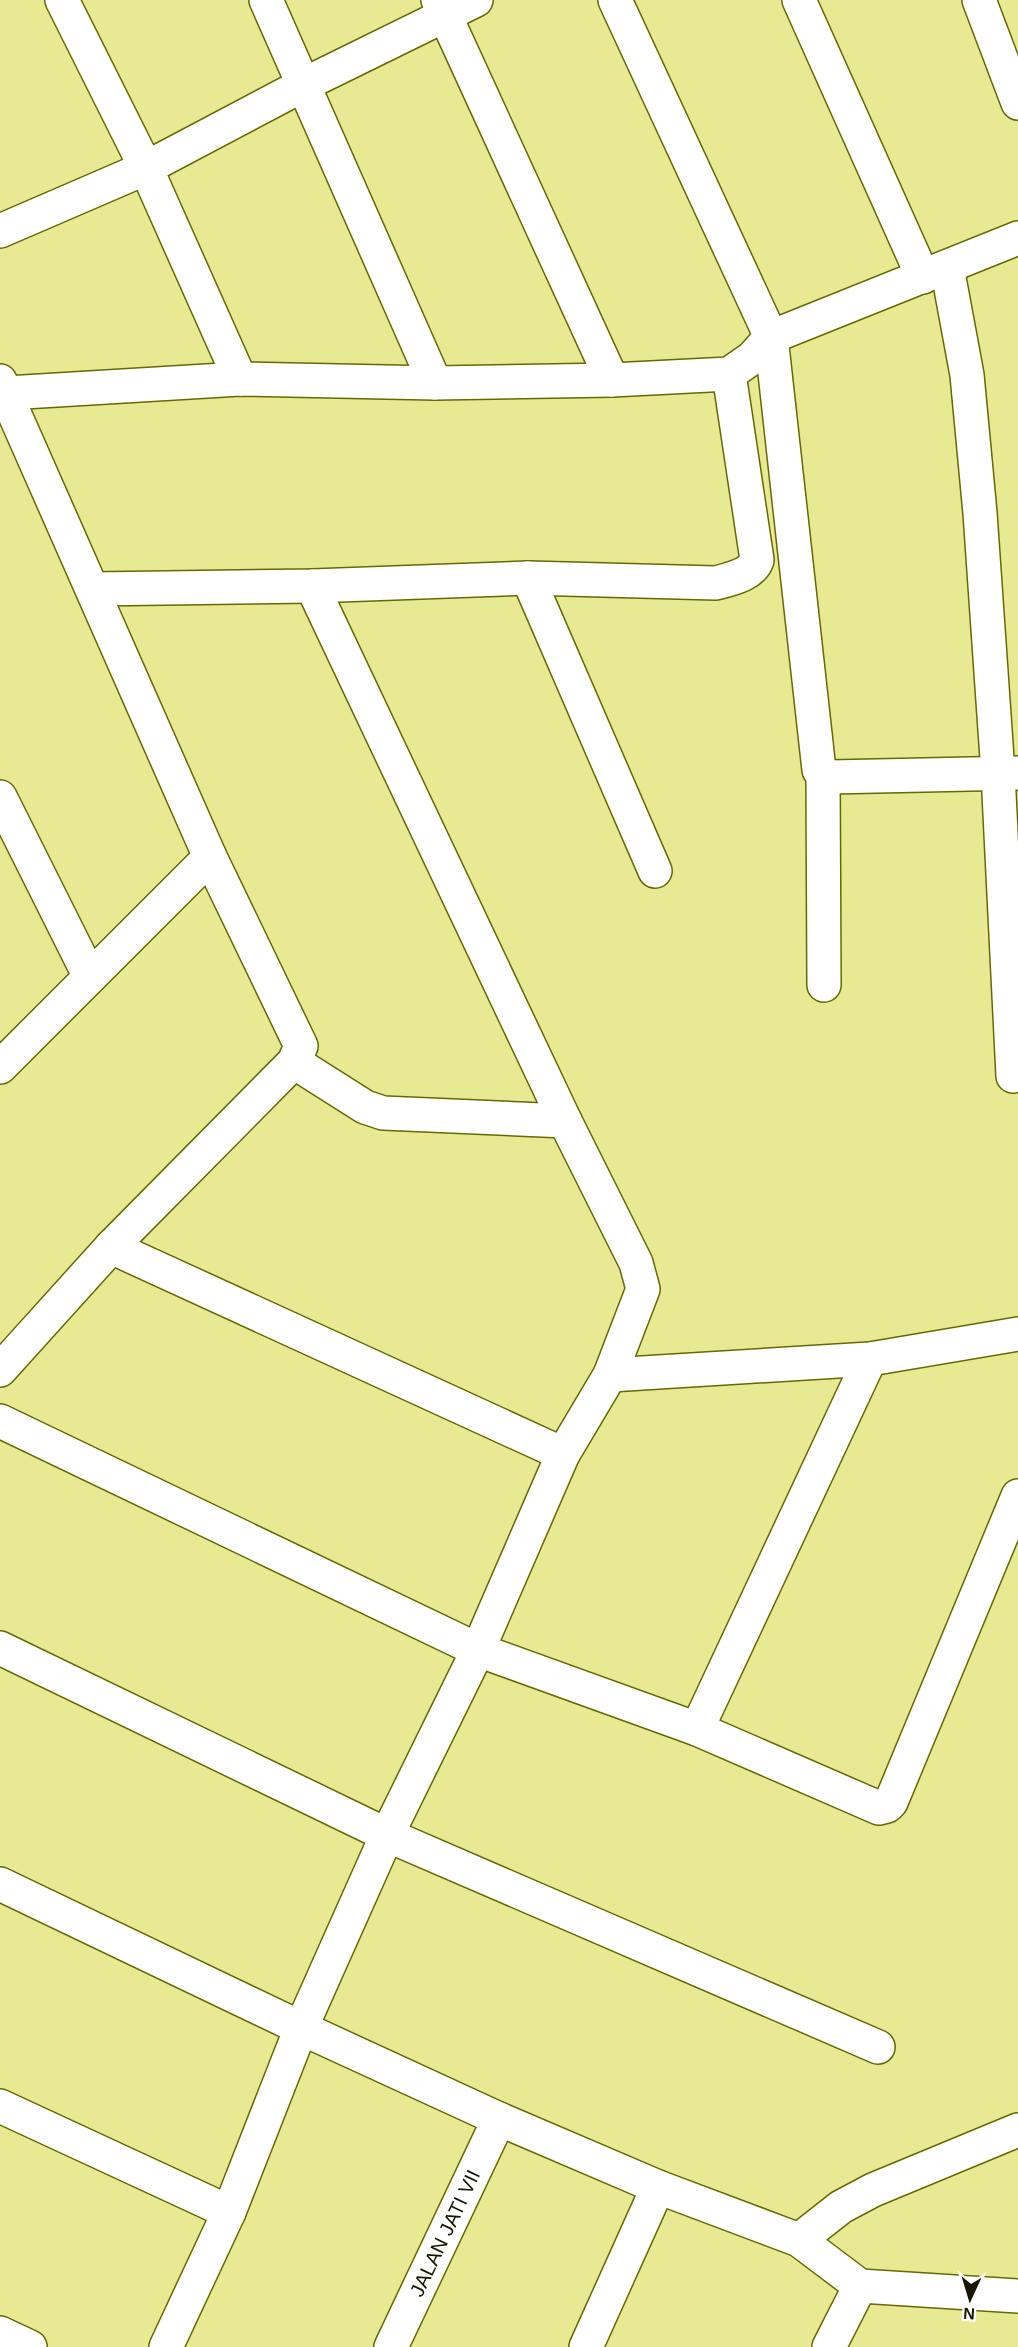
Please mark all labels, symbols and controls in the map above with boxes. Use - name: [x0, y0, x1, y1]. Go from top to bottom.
- street label: JALAN JATI VII: [406, 2166, 484, 2300]
- north arrow: [940, 2269, 1000, 2329]
- text: N: [963, 2305, 975, 2322]

